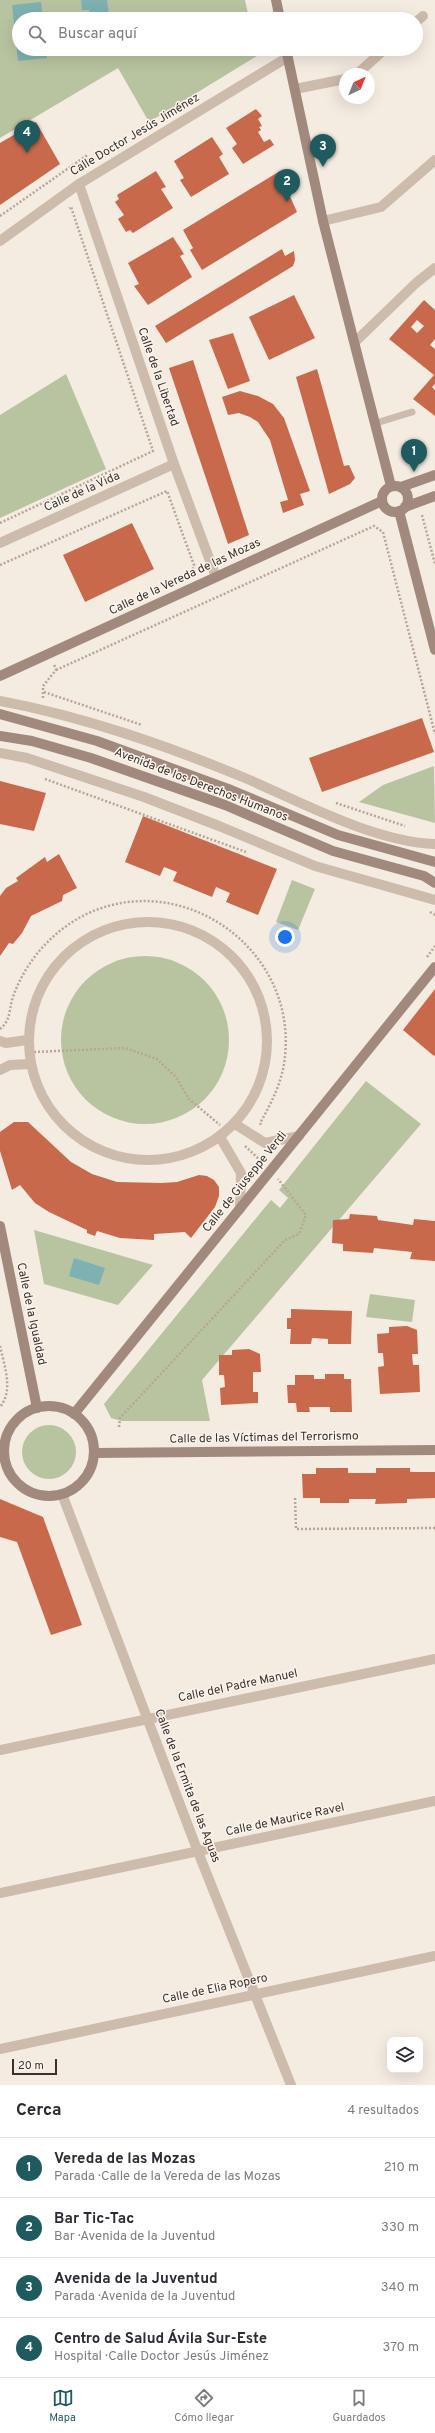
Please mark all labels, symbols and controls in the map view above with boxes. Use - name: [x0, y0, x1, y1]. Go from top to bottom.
- search box: [12, 12, 423, 56]
- icon: search: [26, 23, 48, 45]
- text: Buscar aquí: [58, 25, 137, 44]
- north arrow: [339, 68, 375, 104]
- street label: Calle Doctor Jesús Jiménez: [67, 90, 203, 180]
- pin: 4: [14, 120, 40, 153]
- pin: 3: [310, 134, 336, 167]
- pin: 2: [274, 169, 300, 202]
- street label: Calle de la Libertad: [134, 325, 182, 429]
- pin: 1: [401, 439, 427, 472]
- street label: Calle de la Vida: [42, 468, 122, 516]
- street label: Calle de la Vereda de las Mozas: [106, 535, 264, 619]
- street label: Avenida de los Derechos Humanos: [112, 744, 290, 826]
- your location: [275, 927, 295, 947]
- street label: Calle de Giuseppe Verdi: [199, 1128, 291, 1236]
- street label: Calle de la Igualdad: [12, 1261, 50, 1367]
- street label: Calle de las Víctimas del Terrorismo: [169, 1428, 359, 1448]
- street label: Calle del Padre Manuel: [177, 1666, 299, 1706]
- street label: Calle de la Ermita de las Aguas: [150, 1707, 224, 1865]
- street label: Calle de Maurice Ravel: [224, 1800, 346, 1840]
- street label: Calle de Elia Ropero: [161, 1970, 269, 2008]
- map controls: [387, 2037, 423, 2073]
- button: layers: [387, 2037, 423, 2073]
- scale bar: [12, 2057, 57, 2076]
- text: 20 m: [18, 2059, 44, 2073]
- text: Cerca: [16, 2100, 62, 2122]
- text: 4 resultados: [347, 2103, 419, 2119]
- text: Vereda de las Mozas: [54, 2150, 196, 2169]
- text: 1: [26, 2160, 32, 2176]
- text: 210 m: [384, 2160, 419, 2176]
- text: Parada · Calle de la Vereda de las Mozas: [54, 2169, 281, 2185]
- text: Bar Tic-Tac: [54, 2210, 134, 2229]
- text: 2: [25, 2220, 33, 2236]
- text: 330 m: [381, 2220, 419, 2236]
- text: Bar · Avenida de la Juventud: [54, 2229, 215, 2245]
- text: Avenida de la Juventud: [54, 2270, 218, 2289]
- text: 3: [25, 2280, 33, 2296]
- text: 340 m: [381, 2280, 419, 2296]
- text: Parada · Avenida de la Juventud: [54, 2289, 235, 2305]
- text: Centro de Salud Ávila Sur-Este: [54, 2330, 267, 2349]
- text: 4: [25, 2340, 33, 2356]
- text: 370 m: [382, 2340, 419, 2356]
- text: Hospital · Calle Doctor Jesús Jiménez: [54, 2349, 269, 2365]
- tab: Mapa: [49, 2387, 76, 2425]
- tab: Cómo llegar: [174, 2387, 234, 2425]
- tab: Guardados: [333, 2387, 386, 2425]

